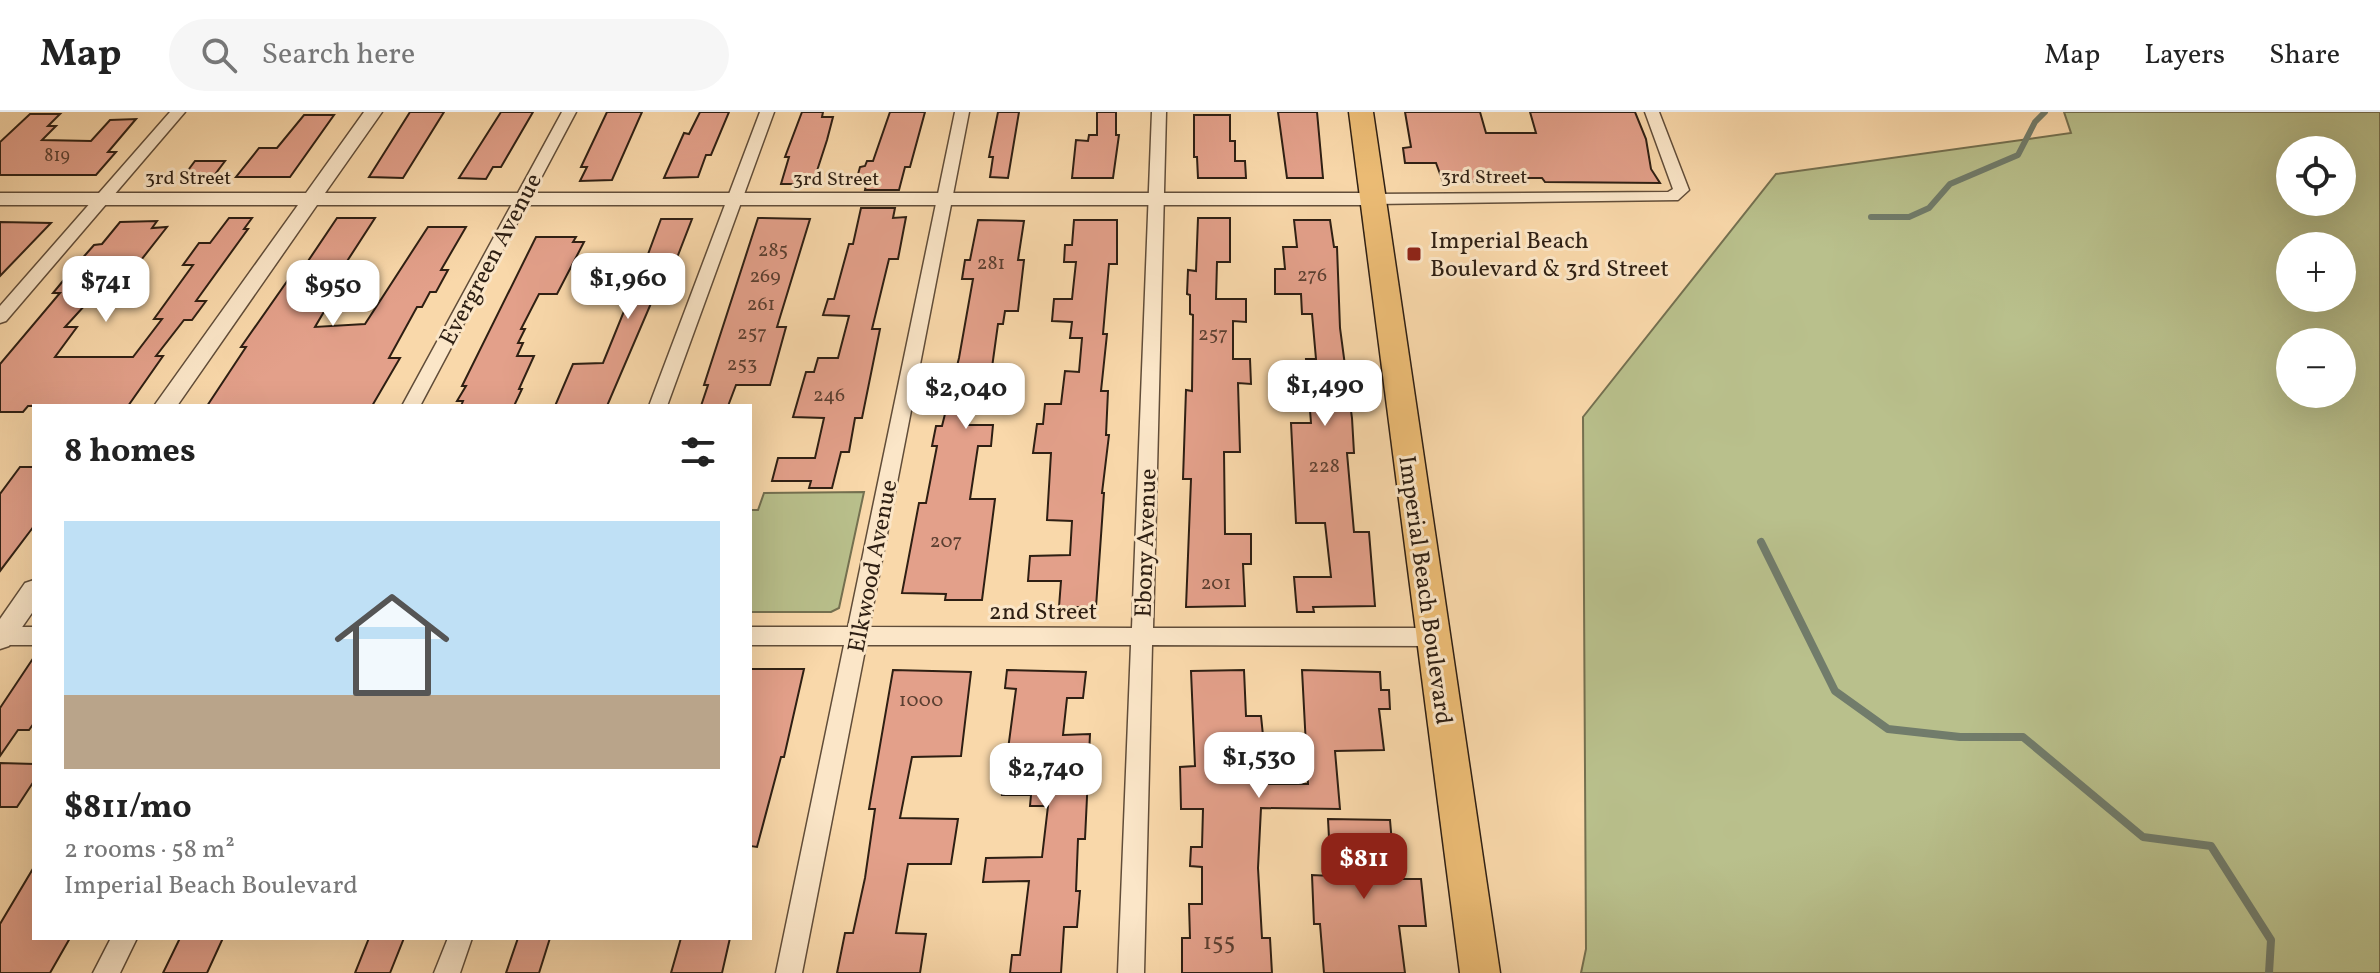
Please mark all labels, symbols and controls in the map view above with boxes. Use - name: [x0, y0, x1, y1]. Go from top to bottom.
- search box: [169, 19, 729, 91]
- text: Map: [40, 29, 121, 82]
- icon: search: [197, 33, 241, 77]
- text: Search here: [261, 34, 415, 76]
- text: Map: [2044, 36, 2100, 75]
- text: Layers: [2144, 36, 2225, 75]
- text: Share: [2269, 36, 2340, 75]
- map controls: [2276, 136, 2356, 408]
- button: locate: [2276, 136, 2356, 216]
- house number: 819: [44, 144, 70, 169]
- street label: 3rd Street: [1441, 164, 1527, 192]
- street label: 3rd Street: [145, 165, 231, 193]
- street label: 3rd Street: [793, 166, 879, 194]
- street label: Evergreen Avenue: [432, 168, 552, 352]
- place label: Imperial Beach Boulevard & 3rd Street: [1430, 225, 1669, 287]
- button: +: [2276, 232, 2356, 312]
- house number: 285: [758, 237, 788, 265]
- marker: Imperial Beach Boulevard & 3rd Street: [1405, 245, 1423, 263]
- house number: 281: [977, 250, 1005, 278]
- pin: $1,960: [563, 253, 693, 321]
- pin: $741: [59, 256, 153, 324]
- pin: $950: [286, 260, 380, 328]
- text: $1,960: [589, 261, 667, 297]
- house number: 276: [1297, 262, 1327, 290]
- house number: 269: [749, 263, 781, 291]
- text: $741: [80, 264, 132, 300]
- text: $950: [304, 268, 362, 304]
- house number: 261: [747, 291, 775, 319]
- house number: 257: [737, 320, 767, 348]
- house number: 257: [1198, 321, 1228, 349]
- button: −: [2276, 328, 2356, 408]
- house number: 253: [727, 351, 757, 379]
- pin: $1,490: [1260, 360, 1390, 428]
- pin: $2,040: [901, 363, 1031, 431]
- text: $1,490: [1286, 368, 1364, 404]
- text: $2,040: [925, 371, 1007, 407]
- house number: 246: [813, 382, 845, 410]
- text: 8 homes: [64, 429, 196, 476]
- icon: filters: [676, 430, 720, 474]
- house number: 228: [1308, 453, 1340, 481]
- street label: Imperial Beach Boulevard: [1388, 454, 1460, 727]
- street label: Ebony Avenue: [1127, 468, 1167, 618]
- street label: Elkwood Avenue: [841, 477, 907, 656]
- house number: 207: [930, 528, 962, 556]
- house number: 201: [1201, 570, 1231, 598]
- icon: home: [320, 573, 464, 717]
- street label: 2nd Street: [989, 596, 1097, 630]
- house number: 1000: [899, 687, 943, 715]
- pin: $1,530: [1194, 732, 1324, 800]
- text: $1,530: [1222, 740, 1296, 776]
- pin: $2,740: [981, 743, 1111, 811]
- text: $2,740: [1008, 751, 1084, 787]
- text: $811/mo: [64, 785, 192, 832]
- text: 2 rooms · 58 m²: [64, 832, 235, 868]
- pin: $811: [1317, 833, 1411, 901]
- text: $811: [1339, 841, 1389, 877]
- text: Imperial Beach Boulevard: [64, 868, 358, 904]
- house number: 155: [1203, 926, 1235, 960]

